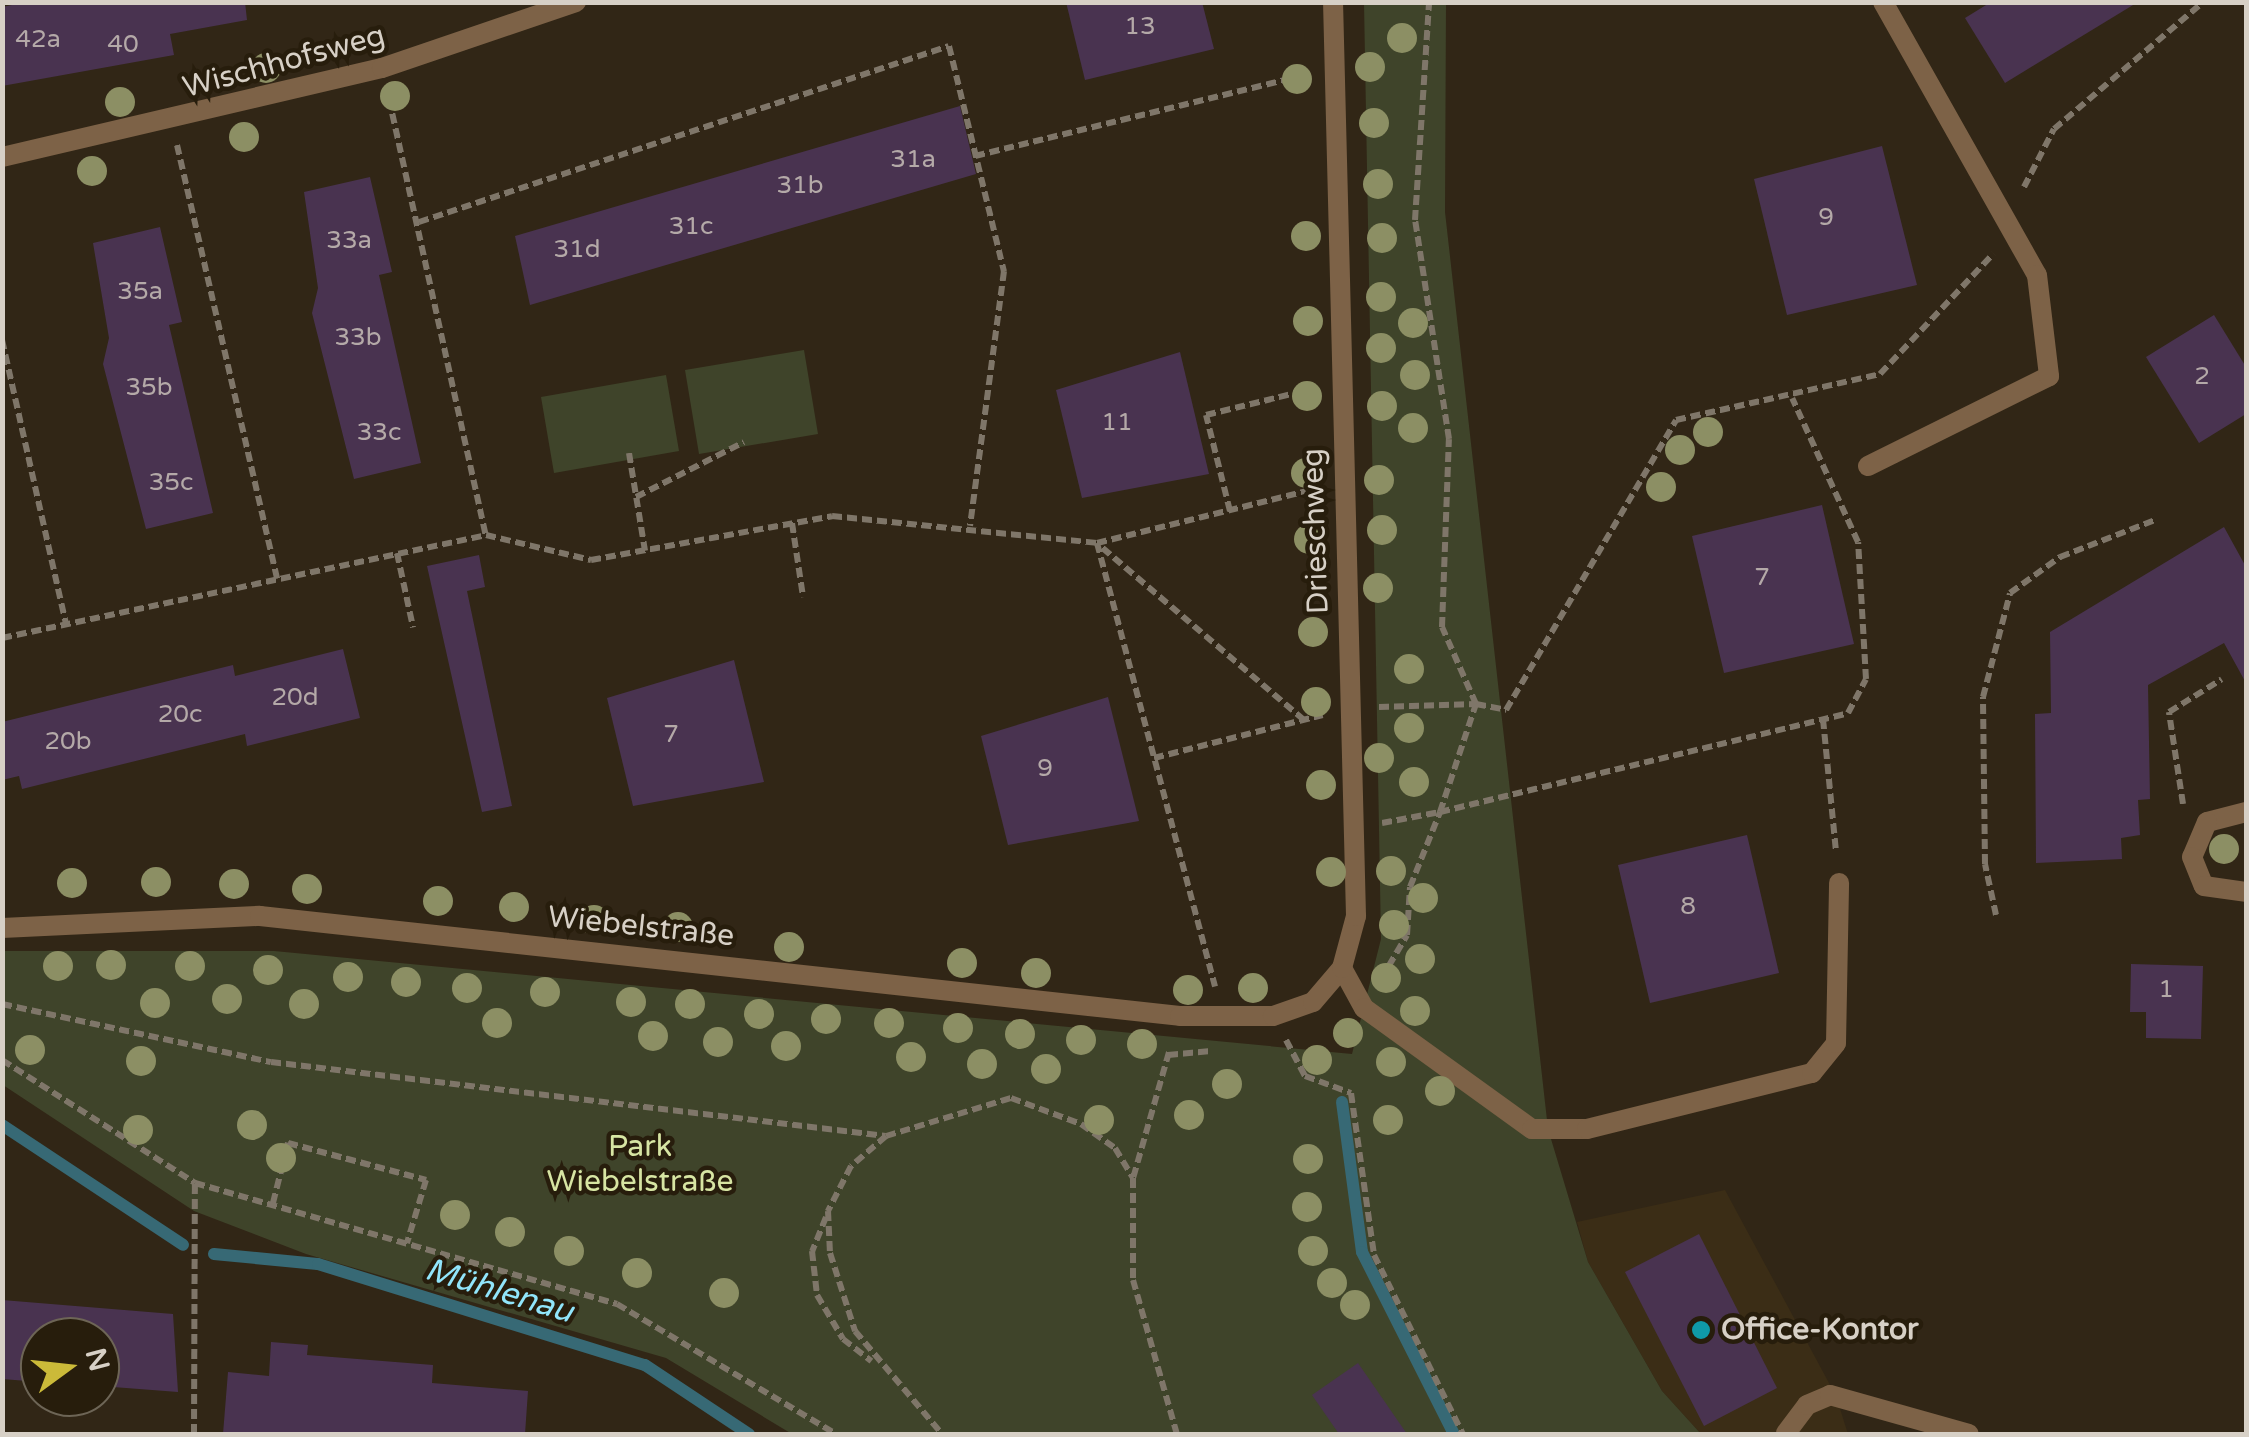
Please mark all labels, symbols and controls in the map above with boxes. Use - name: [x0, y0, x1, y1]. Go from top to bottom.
- house number: 13: [1124, 11, 1156, 41]
- street label: Wischhofsweg: [179, 18, 389, 106]
- house number: 42a: [15, 24, 61, 54]
- house number: 40: [107, 29, 139, 59]
- house number: 31a: [890, 144, 936, 174]
- house number: 31b: [776, 170, 824, 200]
- house number: 9: [1818, 202, 1834, 232]
- house number: 31c: [669, 211, 713, 241]
- house number: 33a: [326, 225, 372, 255]
- house number: 31d: [553, 234, 601, 264]
- house number: 35a: [117, 276, 163, 306]
- house number: 33b: [334, 322, 382, 352]
- house number: 2: [2194, 361, 2210, 391]
- house number: 35b: [125, 372, 173, 402]
- house number: 11: [1101, 407, 1133, 437]
- house number: 33c: [357, 417, 401, 447]
- street label: Drieschweg: [1295, 447, 1337, 615]
- house number: 35c: [149, 467, 193, 497]
- house number: 7: [1754, 562, 1770, 592]
- house number: 20d: [271, 682, 319, 712]
- house number: 20c: [158, 699, 202, 729]
- house number: 7: [663, 719, 679, 749]
- house number: 20b: [44, 726, 92, 756]
- house number: 9: [1037, 753, 1053, 783]
- house number: 8: [1680, 891, 1696, 921]
- street label: Wiebelstraße: [546, 899, 736, 955]
- house number: 1: [2158, 974, 2174, 1004]
- park label: Park Wiebelstraße: [546, 1129, 734, 1200]
- water label: Mühlenau: [421, 1250, 577, 1332]
- place label: Office-Kontor: [1721, 1312, 1919, 1348]
- north arrow: [20, 1317, 120, 1417]
- marker: Office-Kontor: [1690, 1319, 1712, 1341]
- text: N: [78, 1344, 116, 1375]

